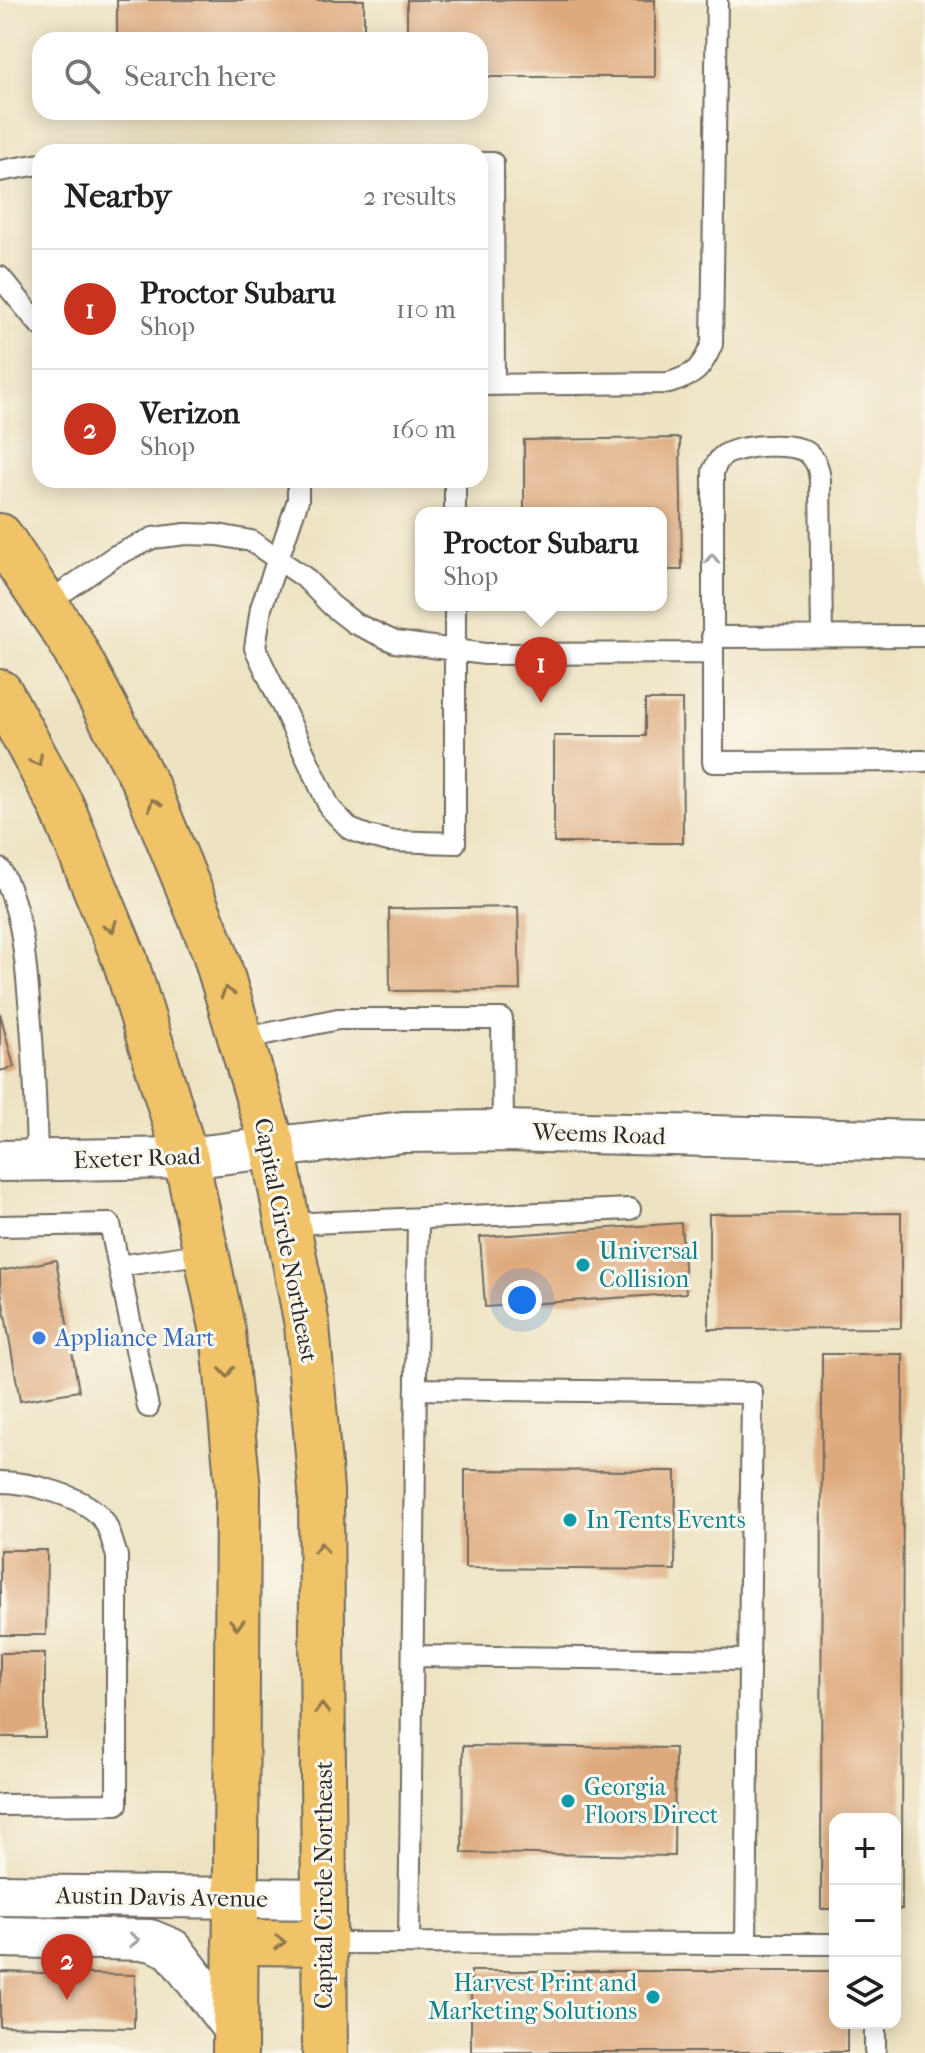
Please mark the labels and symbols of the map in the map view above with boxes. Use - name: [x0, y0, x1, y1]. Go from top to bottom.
- one-way arrow: [703, 552, 721, 565]
- pin: 1: [515, 637, 567, 703]
- one-way arrow: [27, 752, 43, 767]
- one-way arrow: [147, 798, 164, 812]
- one-way arrow: [101, 919, 117, 933]
- one-way arrow: [220, 986, 236, 1000]
- street label: Capital Circle Northeast: [249, 1116, 324, 1365]
- street label: Weems Road: [531, 1118, 667, 1150]
- street label: Exeter Road: [73, 1142, 202, 1174]
- place label: Universal Collision: [599, 1237, 699, 1293]
- marker: Universal Collision: [574, 1256, 592, 1274]
- your location: [502, 1280, 542, 1320]
- place label: Appliance Mart: [54, 1324, 215, 1352]
- marker: Appliance Mart: [30, 1329, 48, 1347]
- one-way arrow: [218, 1366, 235, 1379]
- place label: In Tents Events: [586, 1506, 746, 1534]
- marker: In Tents Events: [561, 1511, 579, 1529]
- one-way arrow: [312, 1541, 330, 1554]
- one-way arrow: [228, 1618, 246, 1631]
- one-way arrow: [313, 1702, 331, 1715]
- street label: Capital Circle Northeast: [310, 1760, 338, 2009]
- place label: Georgia Floors Direct: [584, 1773, 719, 1829]
- marker: Georgia Floors Direct: [559, 1792, 577, 1810]
- street label: Austin Davis Avenue: [55, 1881, 268, 1913]
- one-way arrow: [128, 1931, 141, 1949]
- pin: 2: [41, 1934, 93, 2000]
- one-way arrow: [274, 1934, 287, 1951]
- place label: Harvest Print and Marketing Solutions: [428, 1969, 638, 2025]
- marker: Harvest Print and Marketing Solutions: [644, 1988, 662, 2006]

